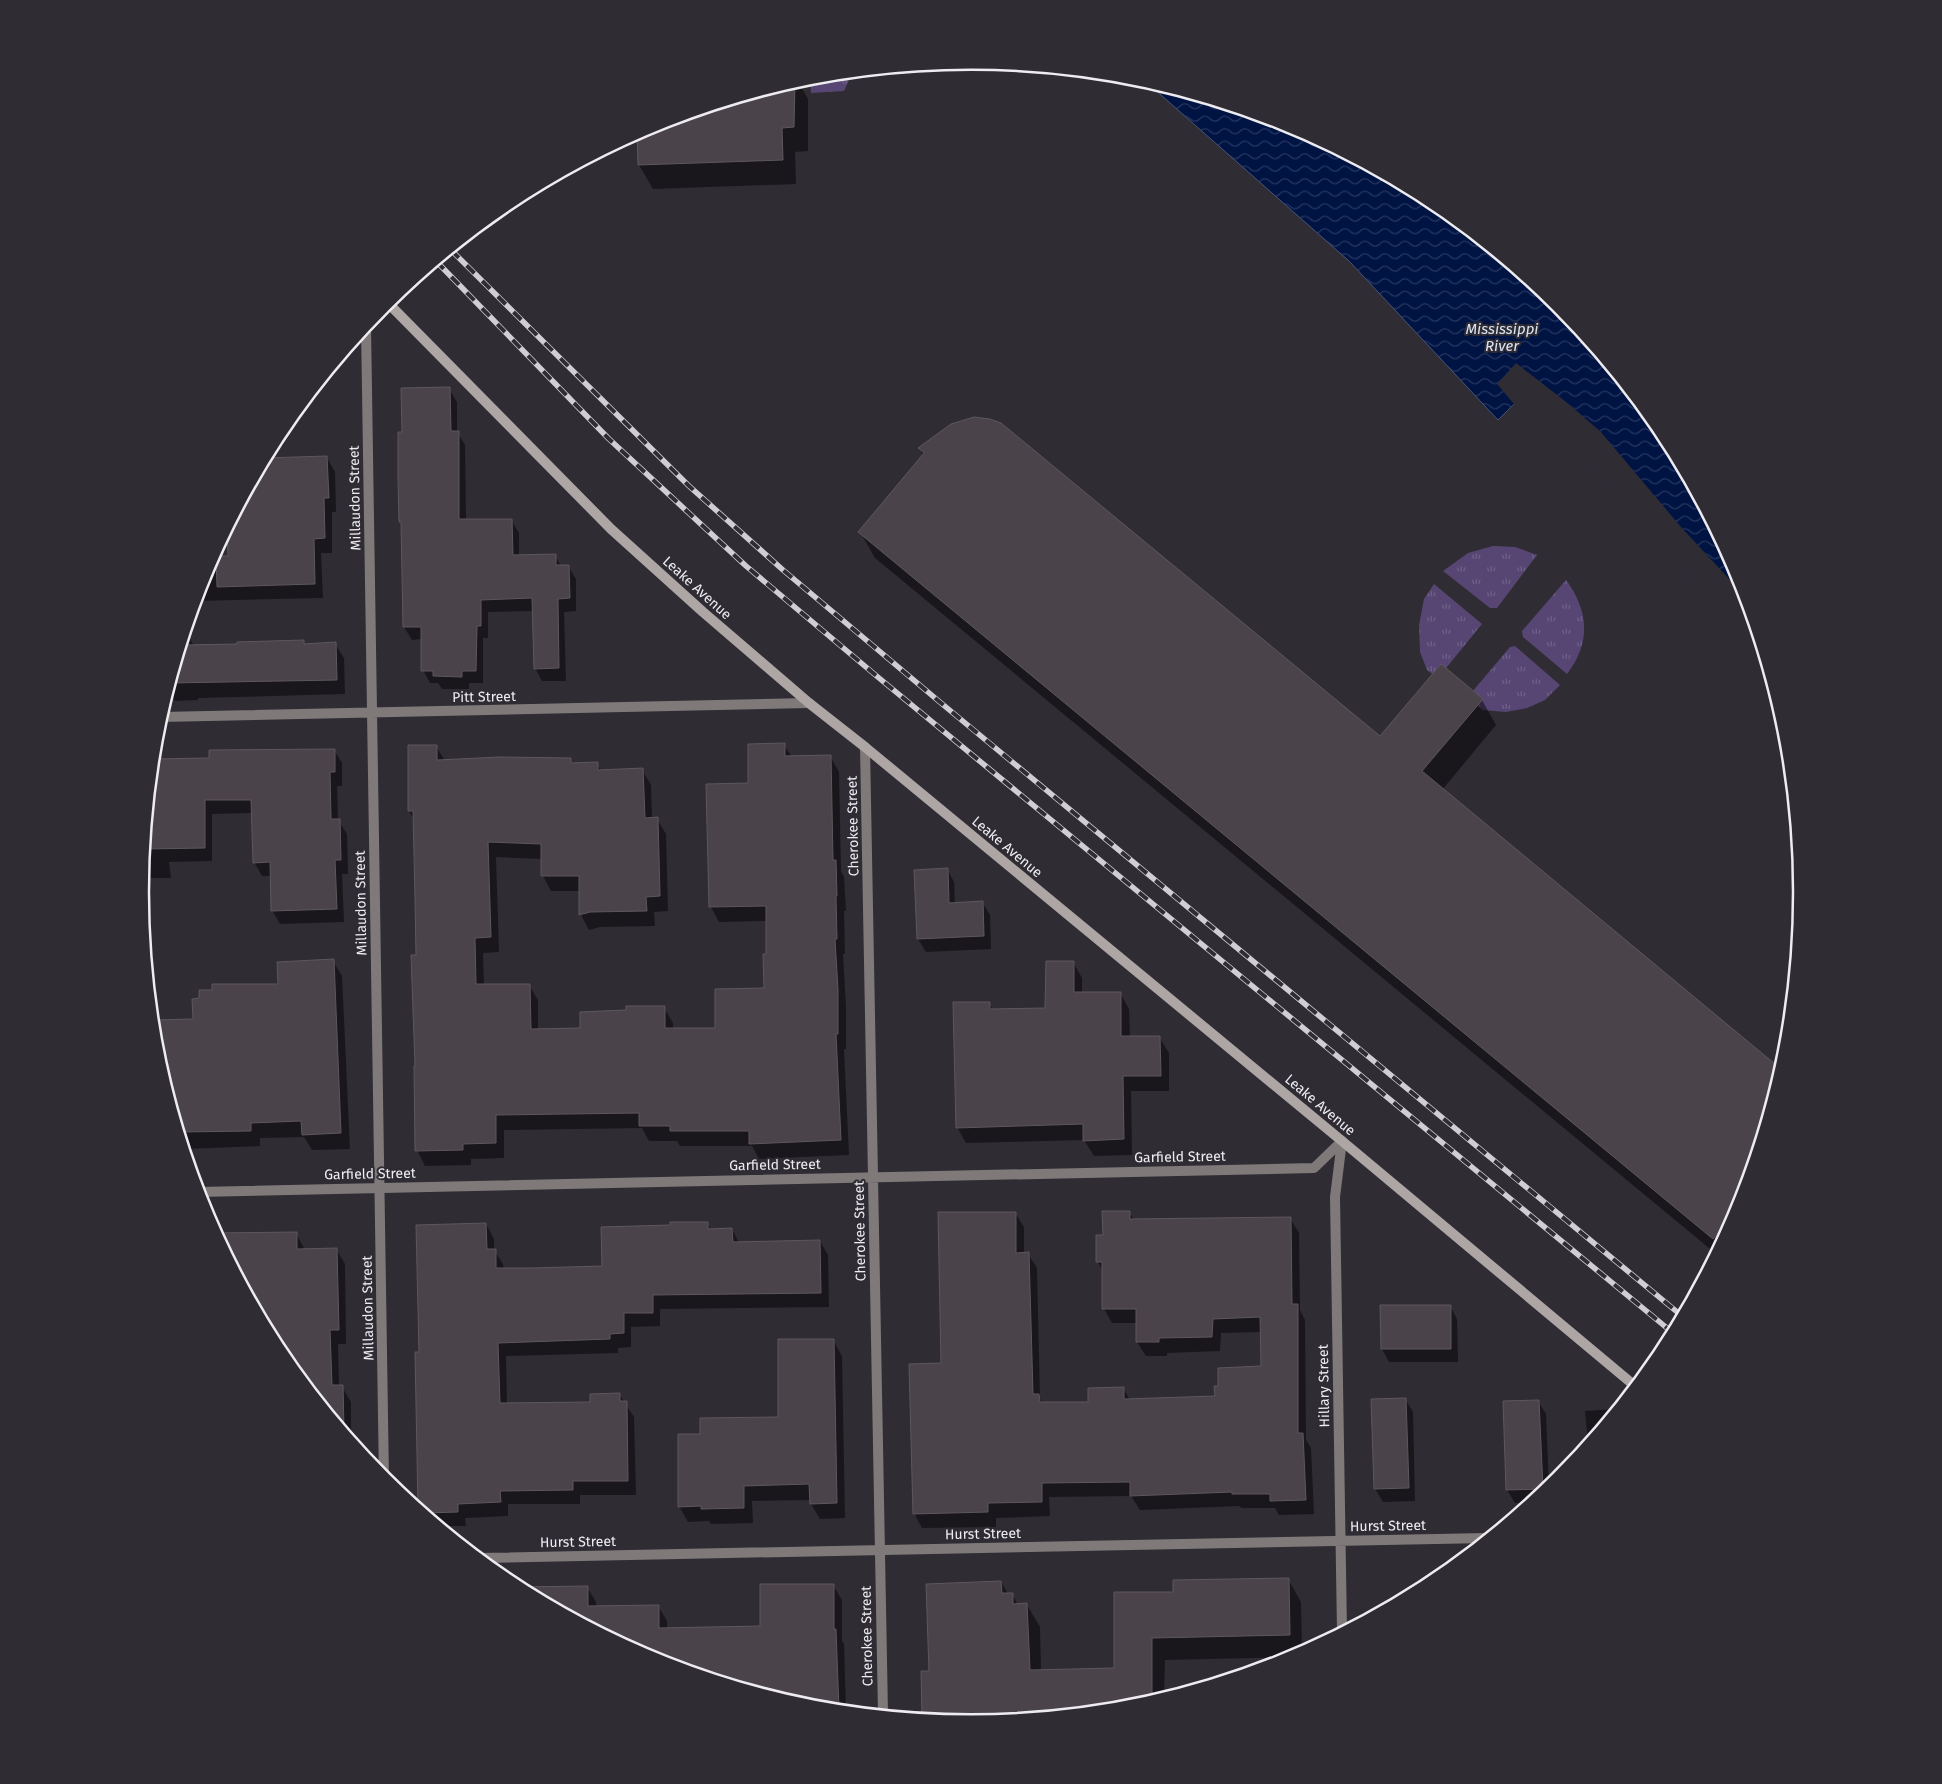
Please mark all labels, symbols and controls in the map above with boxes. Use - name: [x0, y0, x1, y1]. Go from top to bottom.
- water label: Mississippi River: [1465, 320, 1539, 355]
- street label: Millaudon Street: [346, 444, 364, 551]
- street label: Leake Avenue: [659, 553, 735, 623]
- street label: Pitt Street: [452, 688, 517, 706]
- street label: Cherokee Street: [844, 775, 862, 876]
- street label: Leake Avenue: [968, 813, 1046, 881]
- street label: Millaudon Street: [352, 849, 370, 956]
- street label: Leake Avenue: [1281, 1071, 1359, 1139]
- street label: Garfield Street: [1134, 1148, 1227, 1166]
- street label: Garfield Street: [729, 1156, 822, 1174]
- street label: Garfield Street: [324, 1165, 417, 1183]
- street label: Cherokee Street: [851, 1180, 869, 1281]
- street label: Millaudon Street: [359, 1254, 377, 1361]
- street label: Hillary Street: [1315, 1343, 1333, 1428]
- street label: Hurst Street: [1350, 1517, 1427, 1535]
- street label: Hurst Street: [945, 1525, 1022, 1543]
- street label: Hurst Street: [540, 1533, 617, 1551]
- street label: Cherokee Street: [858, 1585, 876, 1686]

